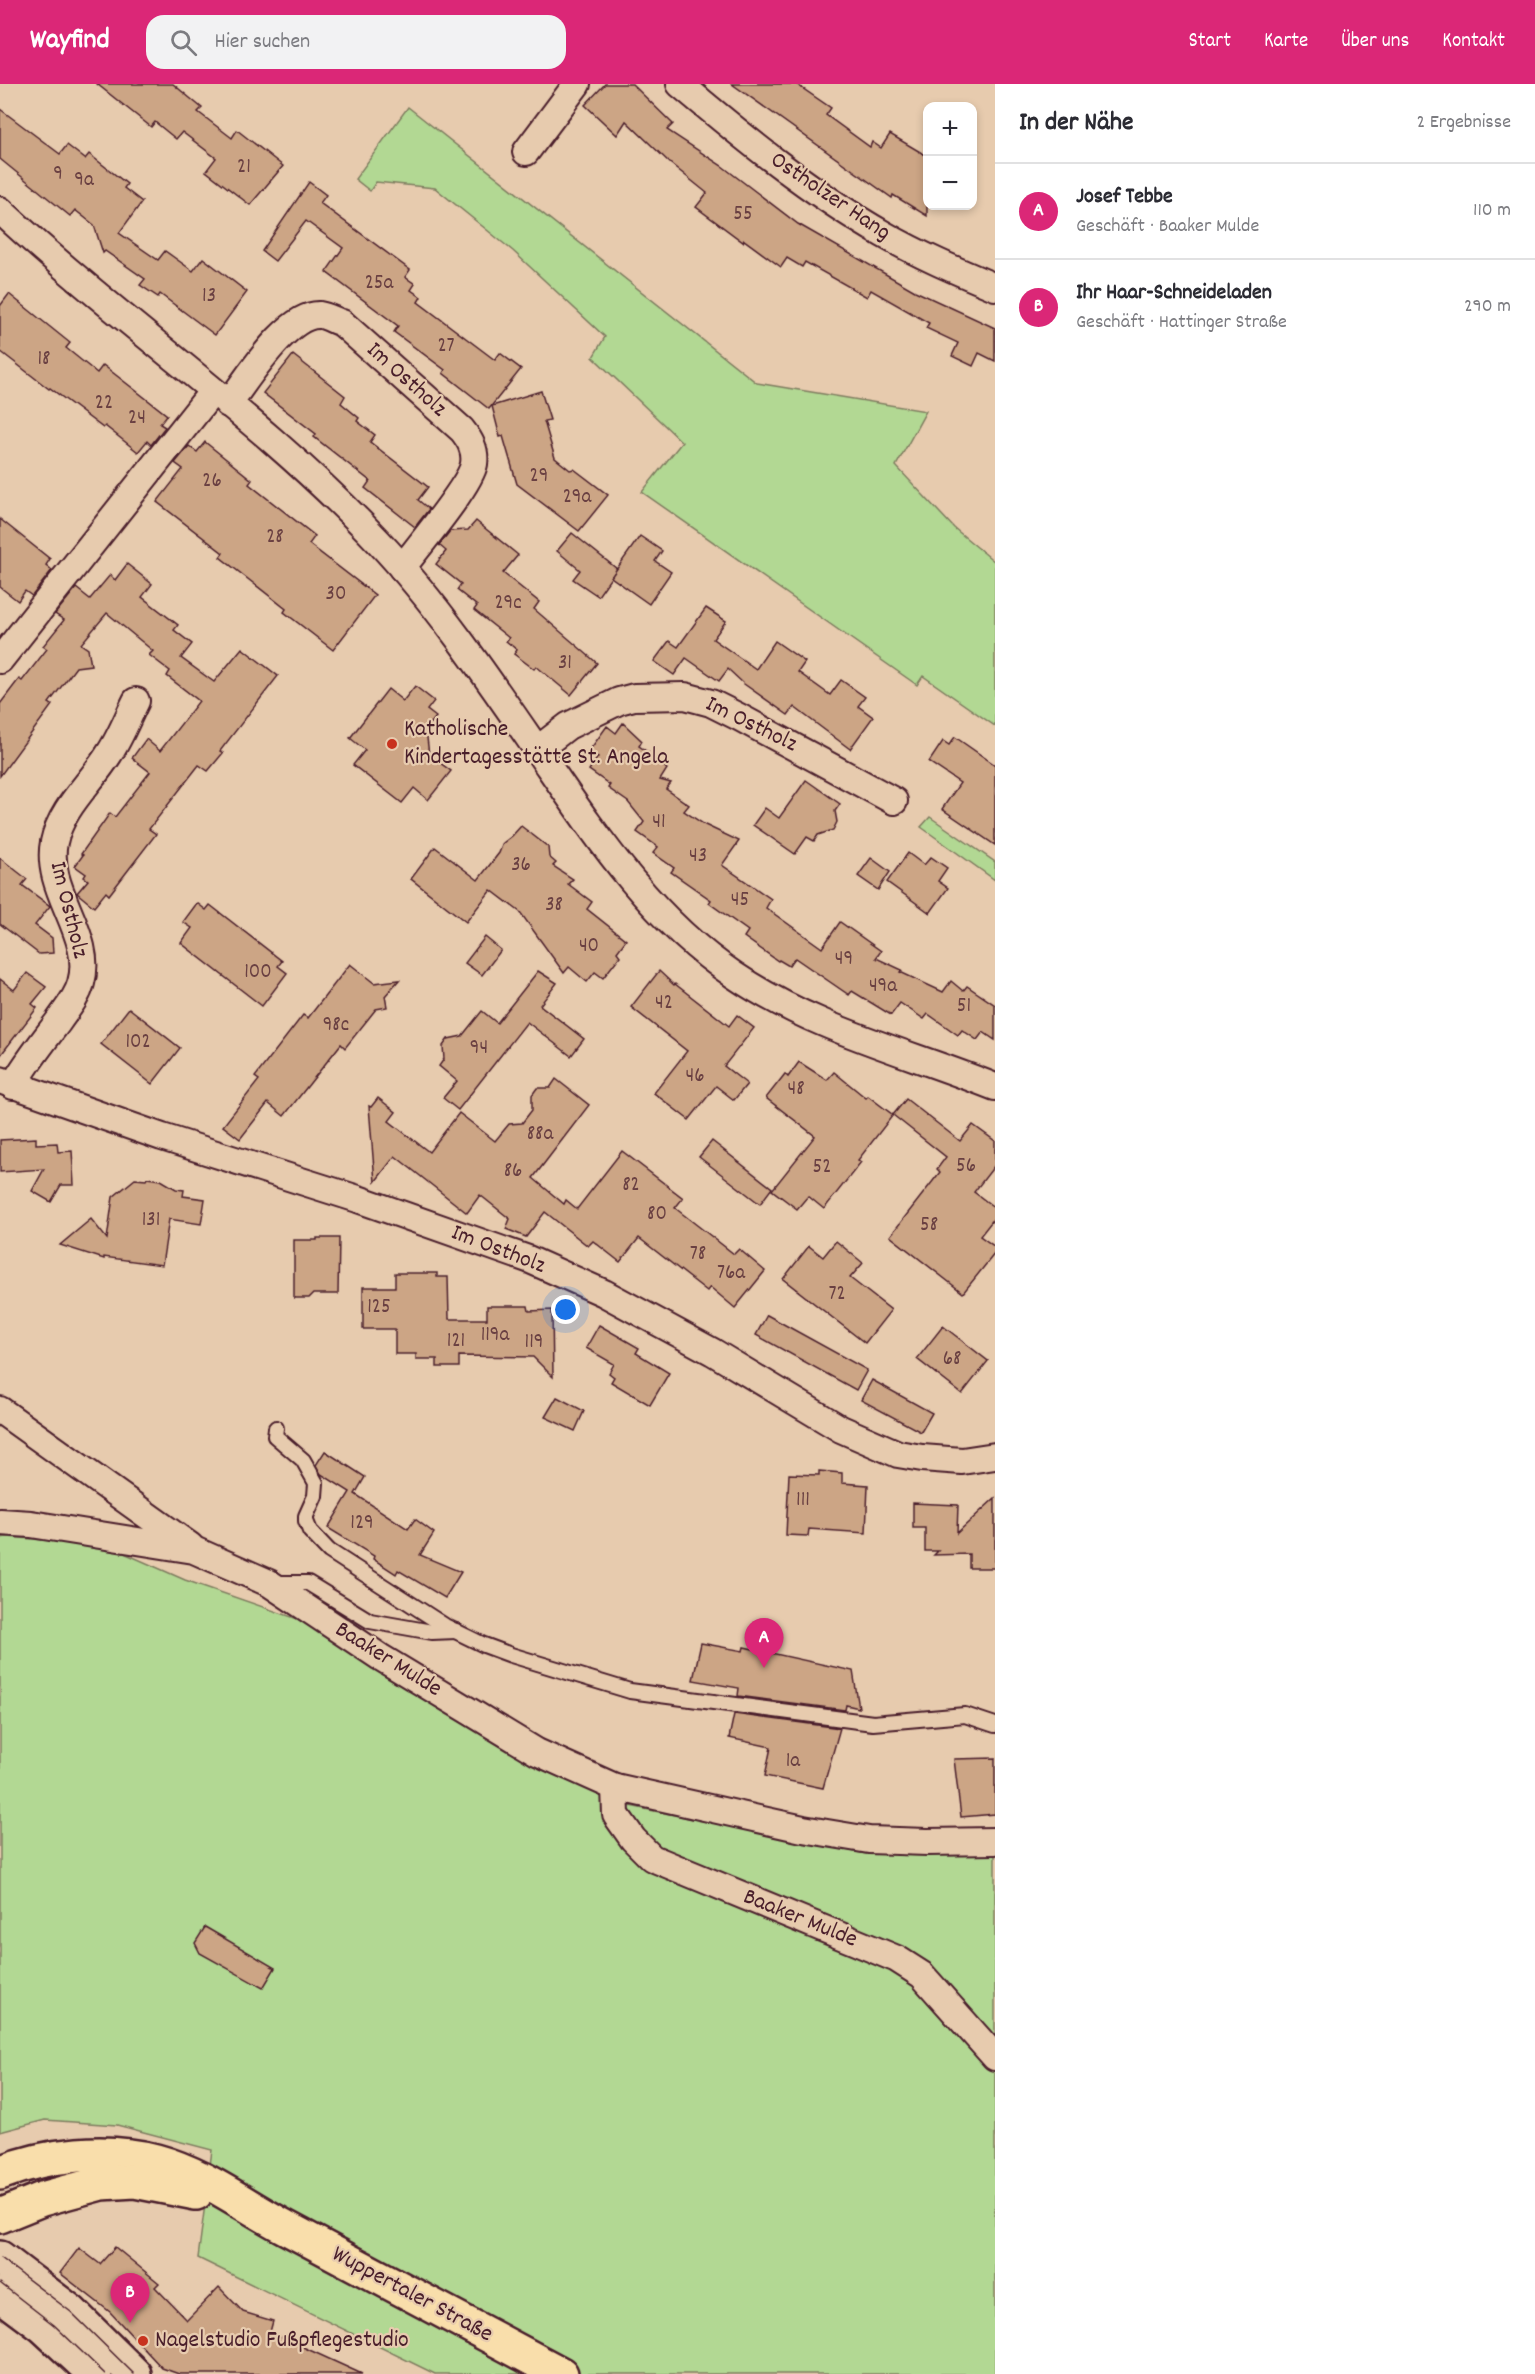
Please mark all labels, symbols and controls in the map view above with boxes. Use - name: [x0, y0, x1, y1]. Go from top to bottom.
- search box: [146, 15, 566, 69]
- text: Wayfind: [30, 22, 110, 62]
- icon: search: [167, 26, 200, 59]
- text: Hier suchen: [215, 27, 310, 58]
- text: Start: [1189, 27, 1231, 57]
- text: Karte: [1264, 27, 1308, 57]
- text: Über uns: [1341, 27, 1409, 57]
- text: Kontakt: [1442, 27, 1505, 57]
- map controls: [923, 102, 977, 210]
- button: +: [923, 102, 977, 156]
- text: In der Nähe: [1019, 105, 1133, 142]
- text: 2 Ergebnisse: [1416, 109, 1511, 137]
- street label: Ostholzer Hang: [763, 144, 897, 250]
- house number: 21: [237, 153, 251, 183]
- button: −: [923, 156, 977, 210]
- house number: 9: [53, 160, 63, 190]
- house number: 9a: [74, 166, 95, 196]
- text: Josef Tebbe: [1076, 182, 1173, 213]
- text: A: [1033, 197, 1044, 225]
- text: 110 m: [1473, 197, 1511, 225]
- house number: 55: [733, 200, 753, 230]
- text: Geschäft · Baaker Mulde: [1076, 213, 1259, 241]
- house number: 25a: [365, 269, 395, 299]
- text: Ihr Haar-Schneideladen: [1076, 278, 1272, 309]
- house number: 13: [202, 282, 216, 312]
- text: B: [1034, 293, 1043, 321]
- text: 290 m: [1464, 293, 1511, 321]
- text: Geschäft · Hattinger Straße: [1076, 309, 1287, 337]
- house number: 27: [437, 332, 455, 362]
- street label: Im Ostholz: [358, 334, 454, 426]
- house number: 18: [37, 345, 51, 375]
- house number: 22: [95, 389, 113, 419]
- house number: 24: [128, 404, 146, 434]
- house number: 29: [530, 462, 548, 492]
- house number: 26: [202, 467, 222, 497]
- house number: 29a: [563, 483, 592, 513]
- house number: 28: [266, 523, 284, 553]
- house number: 30: [326, 580, 346, 610]
- house number: 29c: [494, 589, 522, 619]
- house number: 31: [558, 649, 572, 679]
- street label: Im Ostholz: [699, 688, 803, 762]
- place label: Katholische Kindertagesstätte St. Angela: [404, 713, 669, 775]
- marker: Katholische Kindertagesstätte St. Angela: [385, 737, 399, 751]
- house number: 41: [652, 808, 666, 838]
- house number: 43: [689, 842, 707, 872]
- house number: 36: [511, 851, 531, 881]
- street label: Im Ostholz: [40, 858, 96, 962]
- house number: 45: [731, 886, 749, 916]
- house number: 38: [545, 891, 563, 921]
- house number: 40: [579, 932, 599, 962]
- house number: 49: [835, 945, 853, 975]
- house number: 100: [244, 958, 272, 988]
- house number: 49a: [869, 972, 898, 1002]
- house number: 42: [655, 989, 673, 1019]
- house number: 51: [957, 992, 971, 1022]
- house number: 98c: [323, 1011, 349, 1041]
- house number: 102: [125, 1028, 151, 1058]
- house number: 94: [470, 1034, 488, 1064]
- house number: 46: [685, 1062, 705, 1092]
- house number: 48: [787, 1075, 805, 1105]
- house number: 88a: [527, 1120, 554, 1150]
- house number: 56: [956, 1152, 976, 1182]
- house number: 52: [813, 1153, 831, 1183]
- house number: 86: [504, 1157, 522, 1187]
- house number: 82: [622, 1171, 640, 1201]
- house number: 80: [647, 1200, 667, 1230]
- house number: 131: [142, 1206, 160, 1236]
- house number: 58: [920, 1211, 938, 1241]
- street label: Im Ostholz: [446, 1216, 550, 1284]
- house number: 78: [690, 1240, 706, 1270]
- house number: 76a: [717, 1259, 746, 1289]
- house number: 72: [828, 1280, 846, 1310]
- house number: 125: [367, 1293, 391, 1323]
- your location: [551, 1295, 580, 1324]
- house number: 119a: [481, 1321, 510, 1351]
- house number: 121: [447, 1327, 465, 1357]
- house number: 119: [525, 1328, 543, 1358]
- house number: 68: [943, 1345, 961, 1375]
- house number: 111: [796, 1486, 810, 1516]
- house number: 129: [350, 1509, 374, 1539]
- street label: Baaker Mulde: [328, 1614, 448, 1706]
- pin: A: [744, 1618, 783, 1668]
- house number: 1a: [786, 1747, 801, 1777]
- street label: Baaker Mulde: [738, 1881, 862, 1957]
- street label: Wuppertaler Straße: [325, 2238, 499, 2352]
- pin: B: [110, 2274, 150, 2323]
- place label: Nagelstudio Fußpflegestudio: [155, 2324, 409, 2358]
- marker: Nagelstudio Fußpflegestudio: [136, 2334, 150, 2348]

